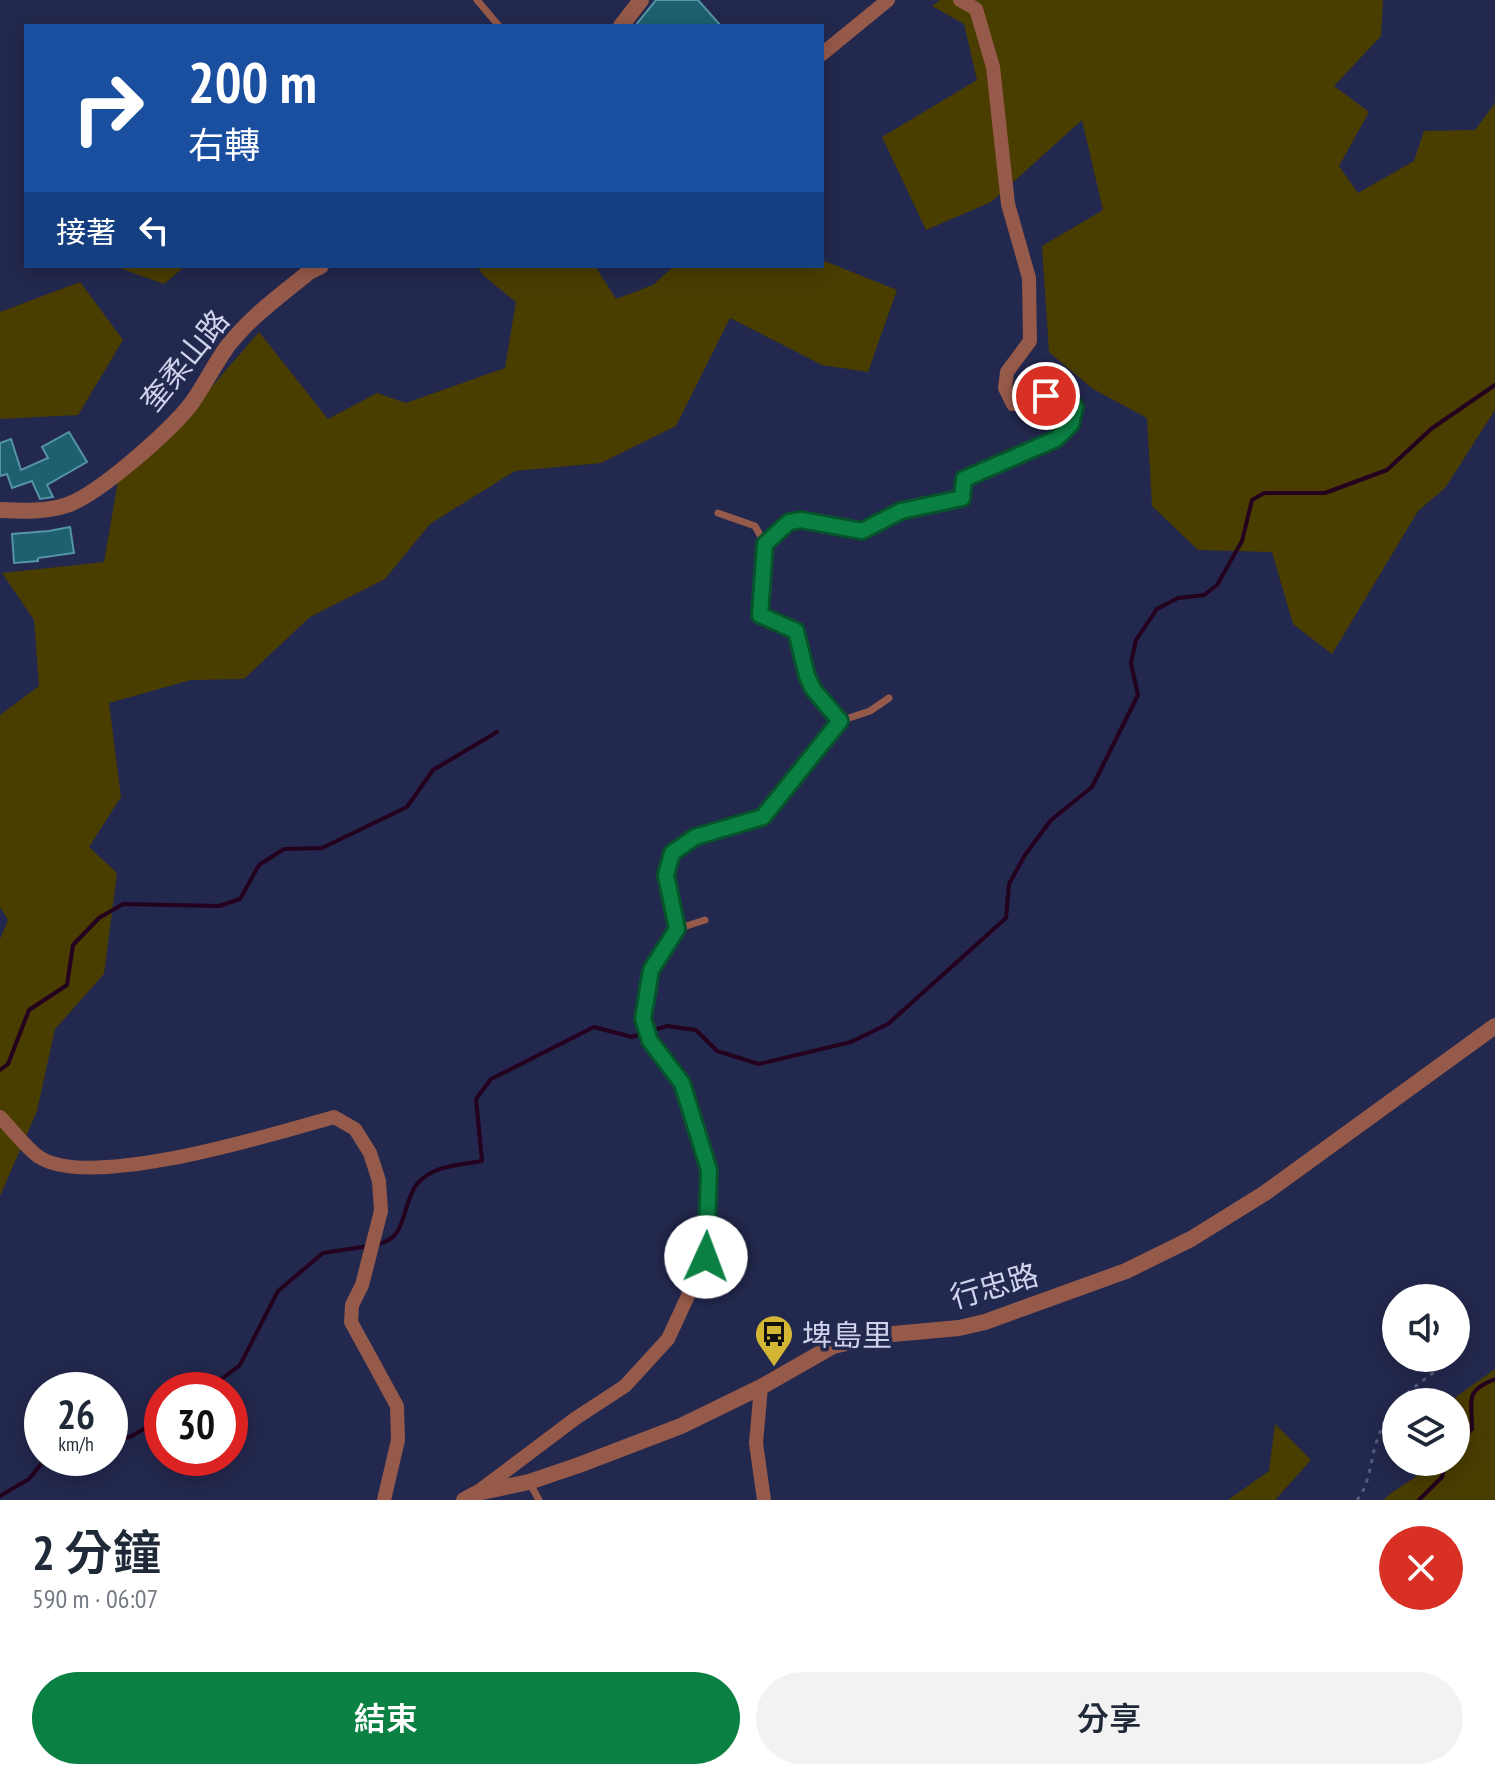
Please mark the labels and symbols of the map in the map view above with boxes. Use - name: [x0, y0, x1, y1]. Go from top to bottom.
- street label: 奎柔山路: [131, 301, 237, 419]
- pin: [1012, 362, 1080, 430]
- position arrow: [664, 1215, 748, 1299]
- street label: 行忠路: [945, 1254, 1043, 1316]
- bus stop icon: 埤島里: [753, 1313, 795, 1368]
- place label: 埤島里: [802, 1315, 892, 1354]
- speed limit sign: 30: [144, 1372, 248, 1476]

